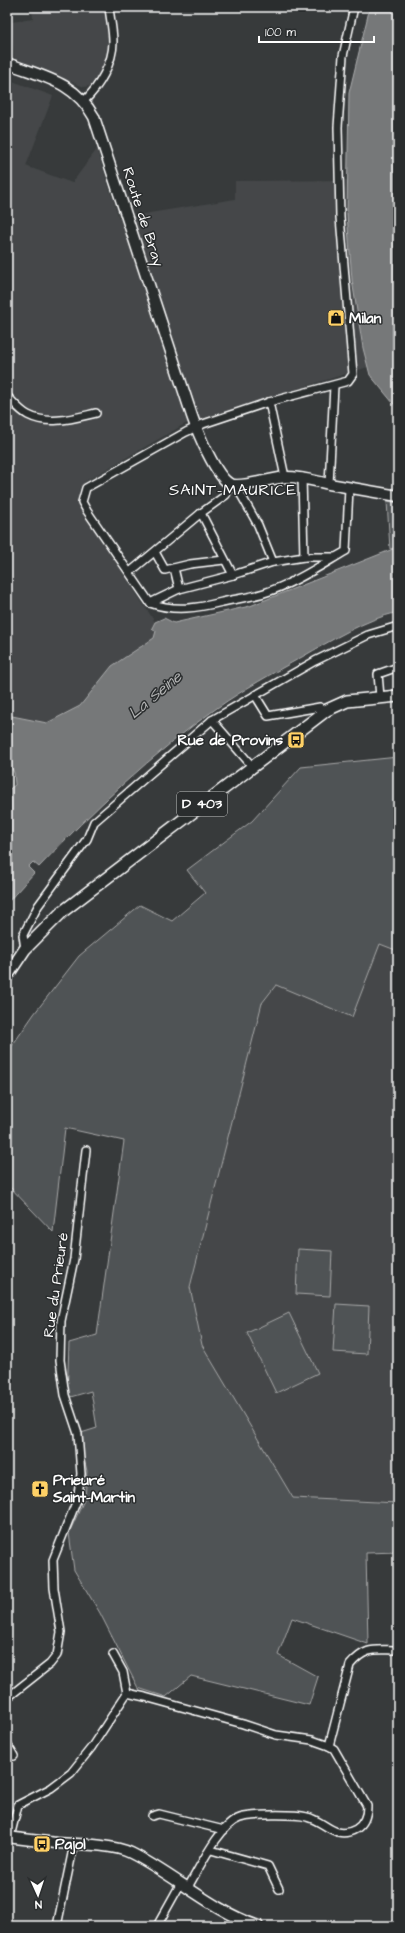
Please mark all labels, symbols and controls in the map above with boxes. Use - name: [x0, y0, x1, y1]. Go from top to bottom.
- scale bar: [259, 18, 374, 44]
- text: 100 m: [265, 24, 296, 41]
- street label: Route de Bray: [116, 165, 169, 270]
- shop icon: Milan: [326, 308, 346, 328]
- place label: Milan: [349, 308, 382, 329]
- district label: SAINT-MAURICE: [169, 479, 297, 501]
- water label: La Seine: [124, 665, 187, 724]
- place label: Rue de Provins: [177, 730, 283, 751]
- bus stop icon: Rue de Provins: [286, 730, 306, 750]
- road number: D 403: [177, 792, 227, 816]
- street label: Rue du Prieuré: [38, 1231, 74, 1339]
- place label: Prieuré Saint-Martin: [52, 1470, 135, 1508]
- church icon: Prieuré Saint-Martin: [30, 1479, 50, 1499]
- bus stop icon: Pajol: [32, 1834, 52, 1854]
- place label: Pajol: [55, 1834, 86, 1855]
- north arrow: [18, 1875, 58, 1915]
- text: N: [35, 1897, 42, 1912]

